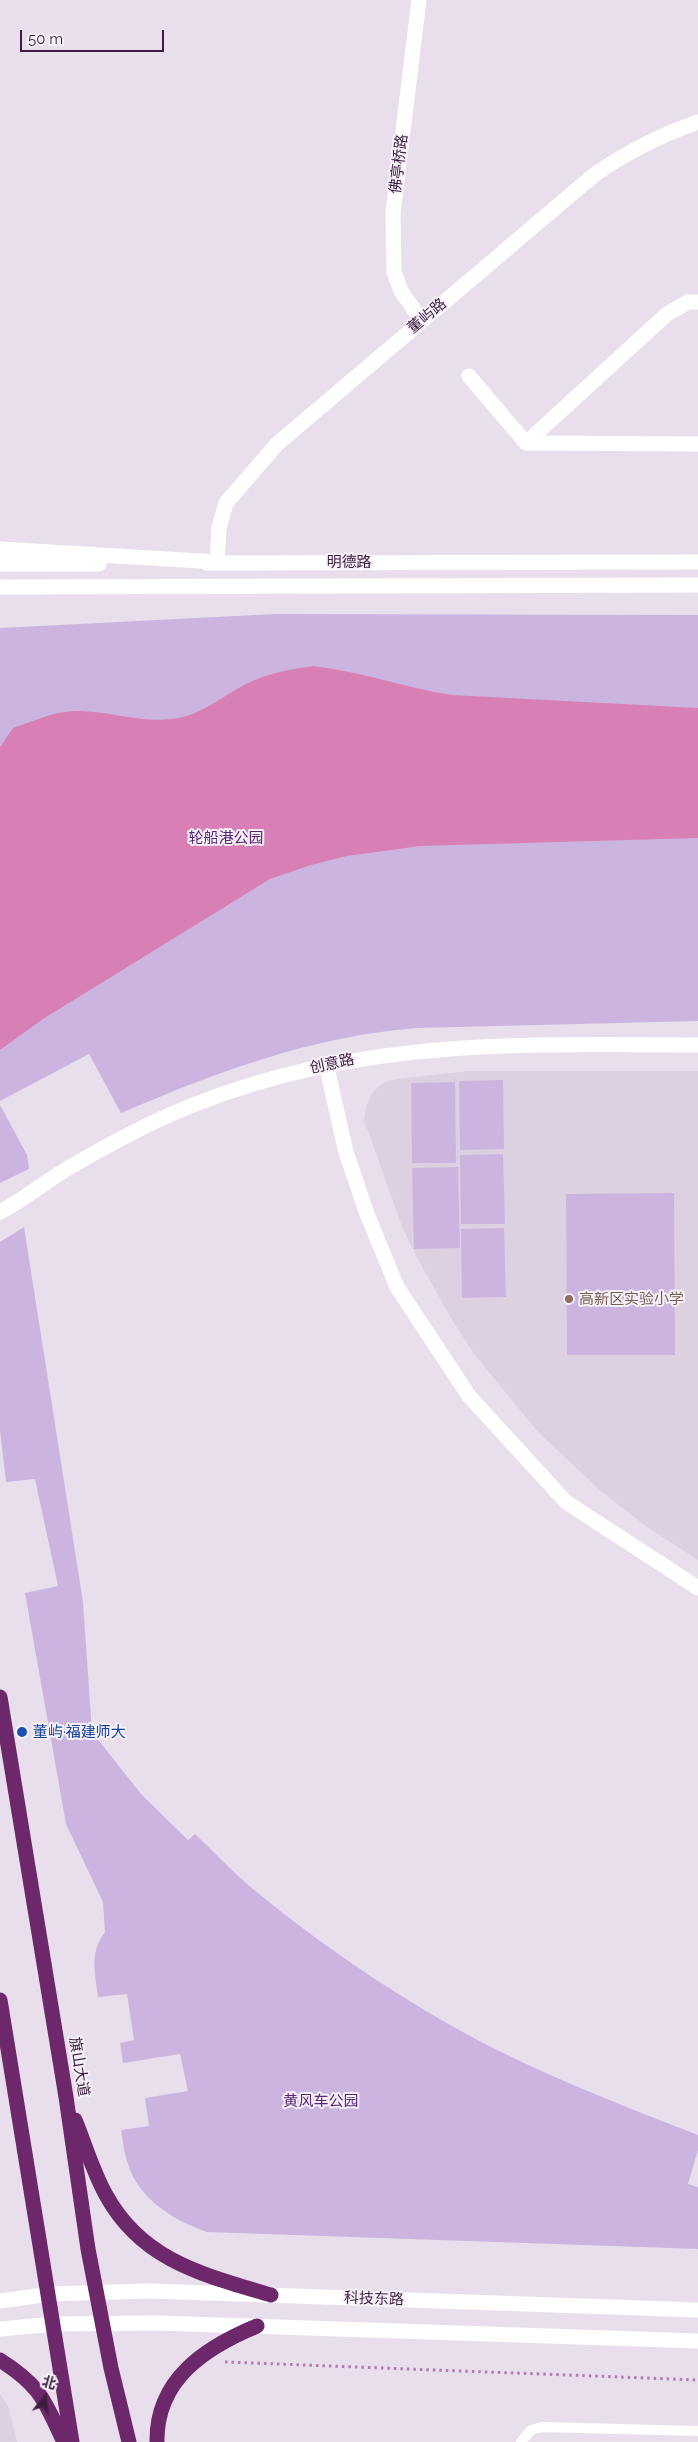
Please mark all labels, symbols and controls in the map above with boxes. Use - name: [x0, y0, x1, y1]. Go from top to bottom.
- scale bar: [22, 20, 166, 52]
- text: 50 m: [28, 30, 63, 48]
- street label: 佛亭桥路: [386, 133, 412, 195]
- street label: 董屿路: [404, 295, 450, 337]
- street label: 明德路: [327, 553, 371, 571]
- park label: 轮船港公园: [189, 829, 263, 847]
- street label: 创意路: [308, 1051, 356, 1077]
- place label: 高新区实验小学: [579, 1290, 684, 1308]
- marker: 高新区实验小学: [563, 1293, 575, 1305]
- place label: 董屿·福建师大: [33, 1723, 126, 1741]
- marker: 董屿·福建师大: [15, 1725, 29, 1739]
- street label: 旗山大道: [65, 2036, 93, 2098]
- park label: 黄风车公园: [284, 2092, 358, 2110]
- street label: 科技东路: [344, 2289, 404, 2309]
- north arrow: [20, 2372, 70, 2422]
- text: 北: [40, 2373, 58, 2392]

